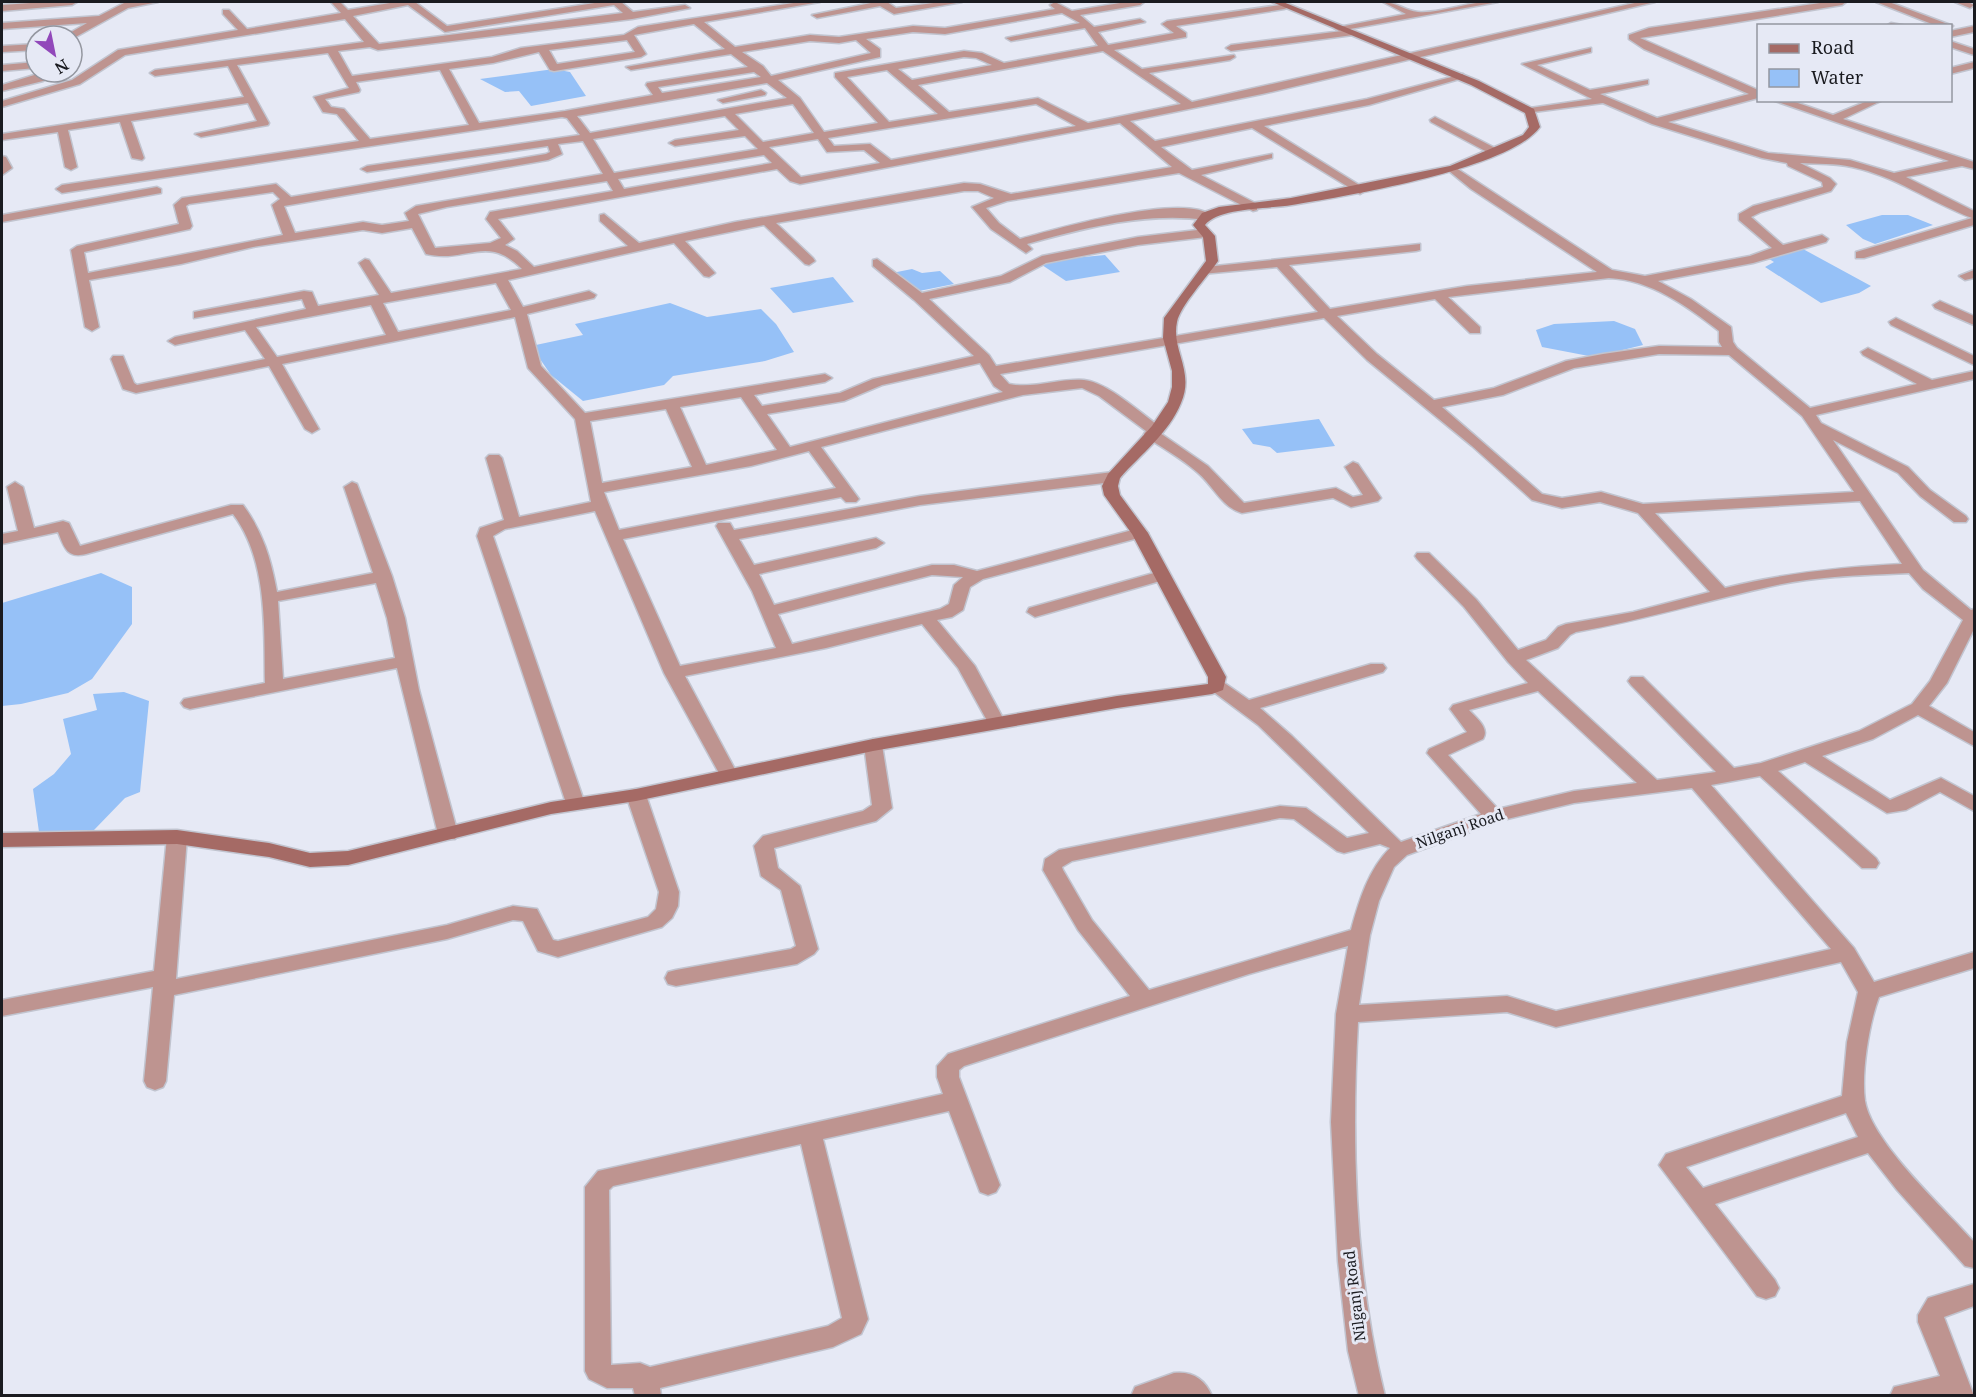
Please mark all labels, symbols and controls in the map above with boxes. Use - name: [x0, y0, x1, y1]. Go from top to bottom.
- north arrow: [24, 24, 84, 84]
- legend: [1757, 24, 1952, 102]
- text: Road: [1811, 35, 1854, 59]
- text: N: [50, 54, 73, 80]
- text: Water: [1811, 65, 1864, 89]
- street label: Nilganj Road: [1413, 804, 1506, 852]
- street label: Nilganj Road: [1338, 1249, 1370, 1343]

